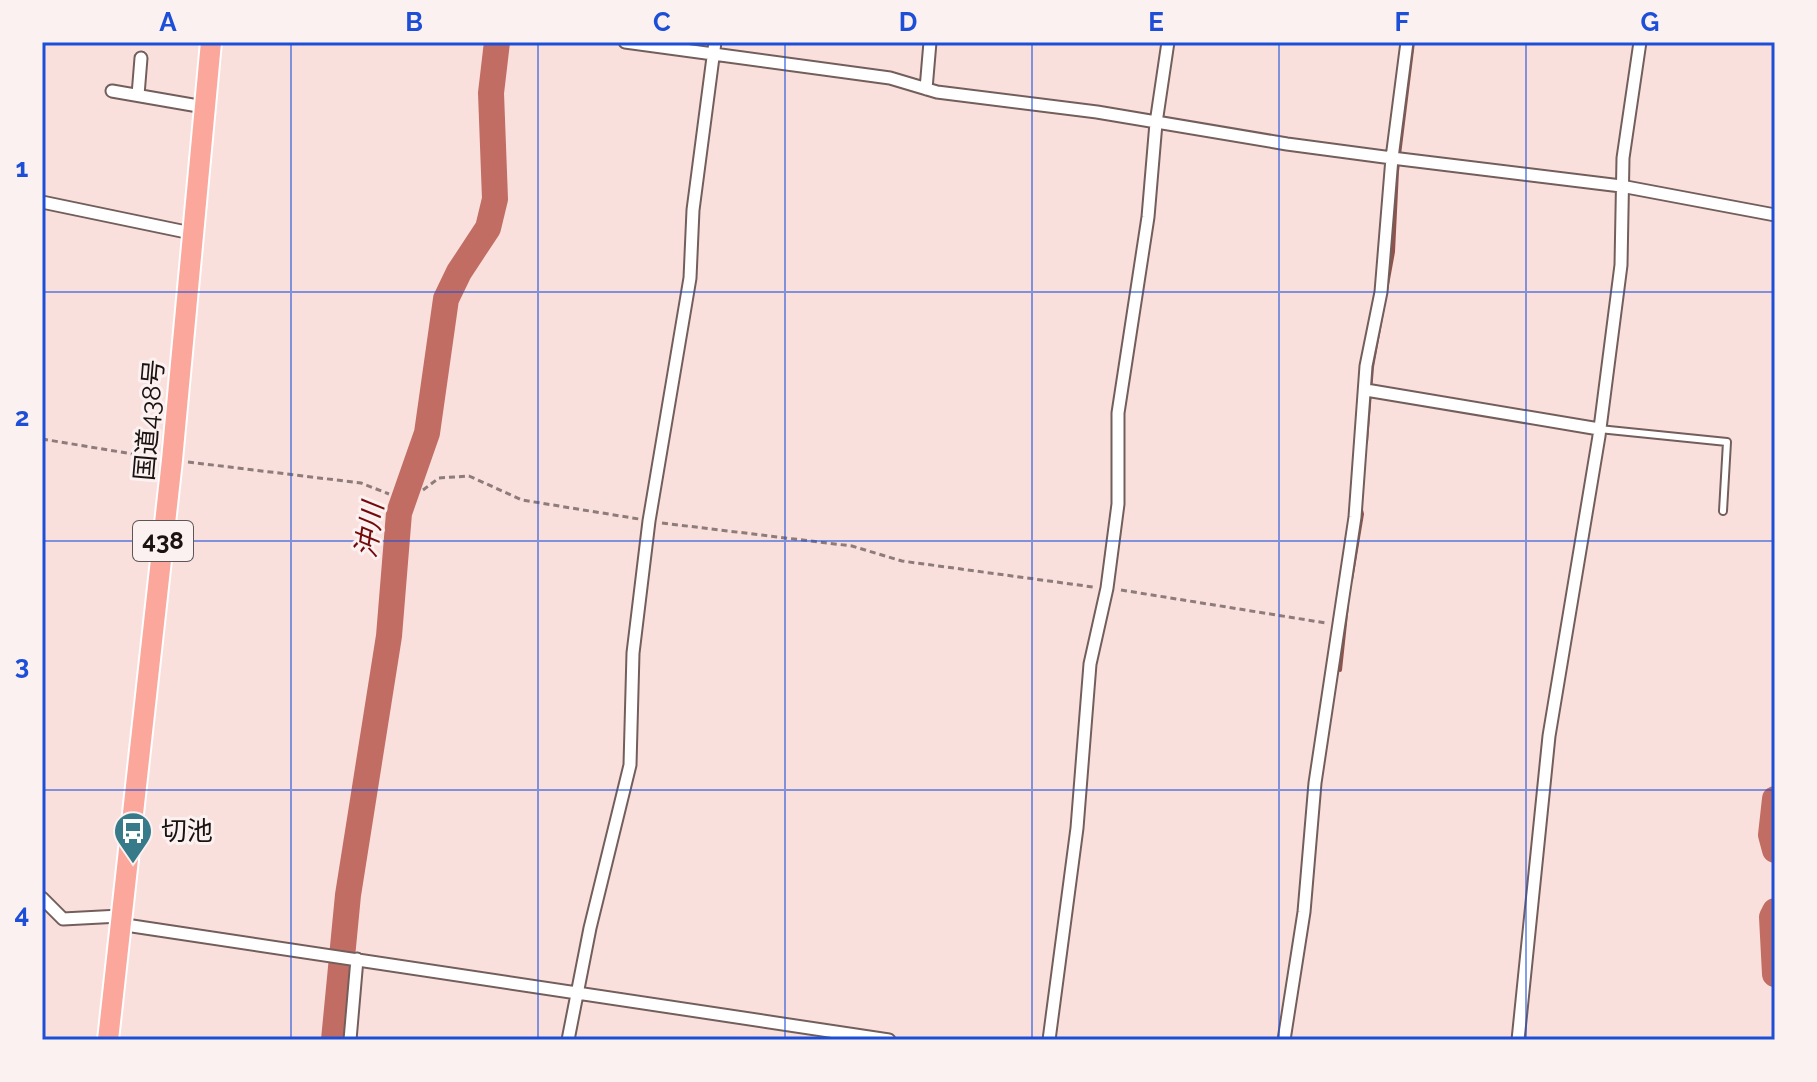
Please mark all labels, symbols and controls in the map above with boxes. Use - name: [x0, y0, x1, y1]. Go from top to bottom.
- text: A: [159, 7, 177, 37]
- text: B: [405, 7, 423, 37]
- text: C: [653, 7, 671, 37]
- text: D: [899, 7, 917, 37]
- text: E: [1148, 7, 1164, 37]
- text: F: [1395, 7, 1410, 37]
- text: G: [1641, 7, 1659, 37]
- text: 1: [16, 153, 29, 183]
- street label: 国道438号: [129, 358, 169, 482]
- text: 2: [15, 402, 29, 432]
- water label: 沖川: [349, 497, 390, 560]
- road number: 438: [133, 521, 193, 561]
- text: 3: [15, 650, 29, 680]
- bus stop icon: 切池: [112, 810, 154, 865]
- place label: 切池: [161, 816, 213, 846]
- text: 4: [15, 899, 29, 929]

